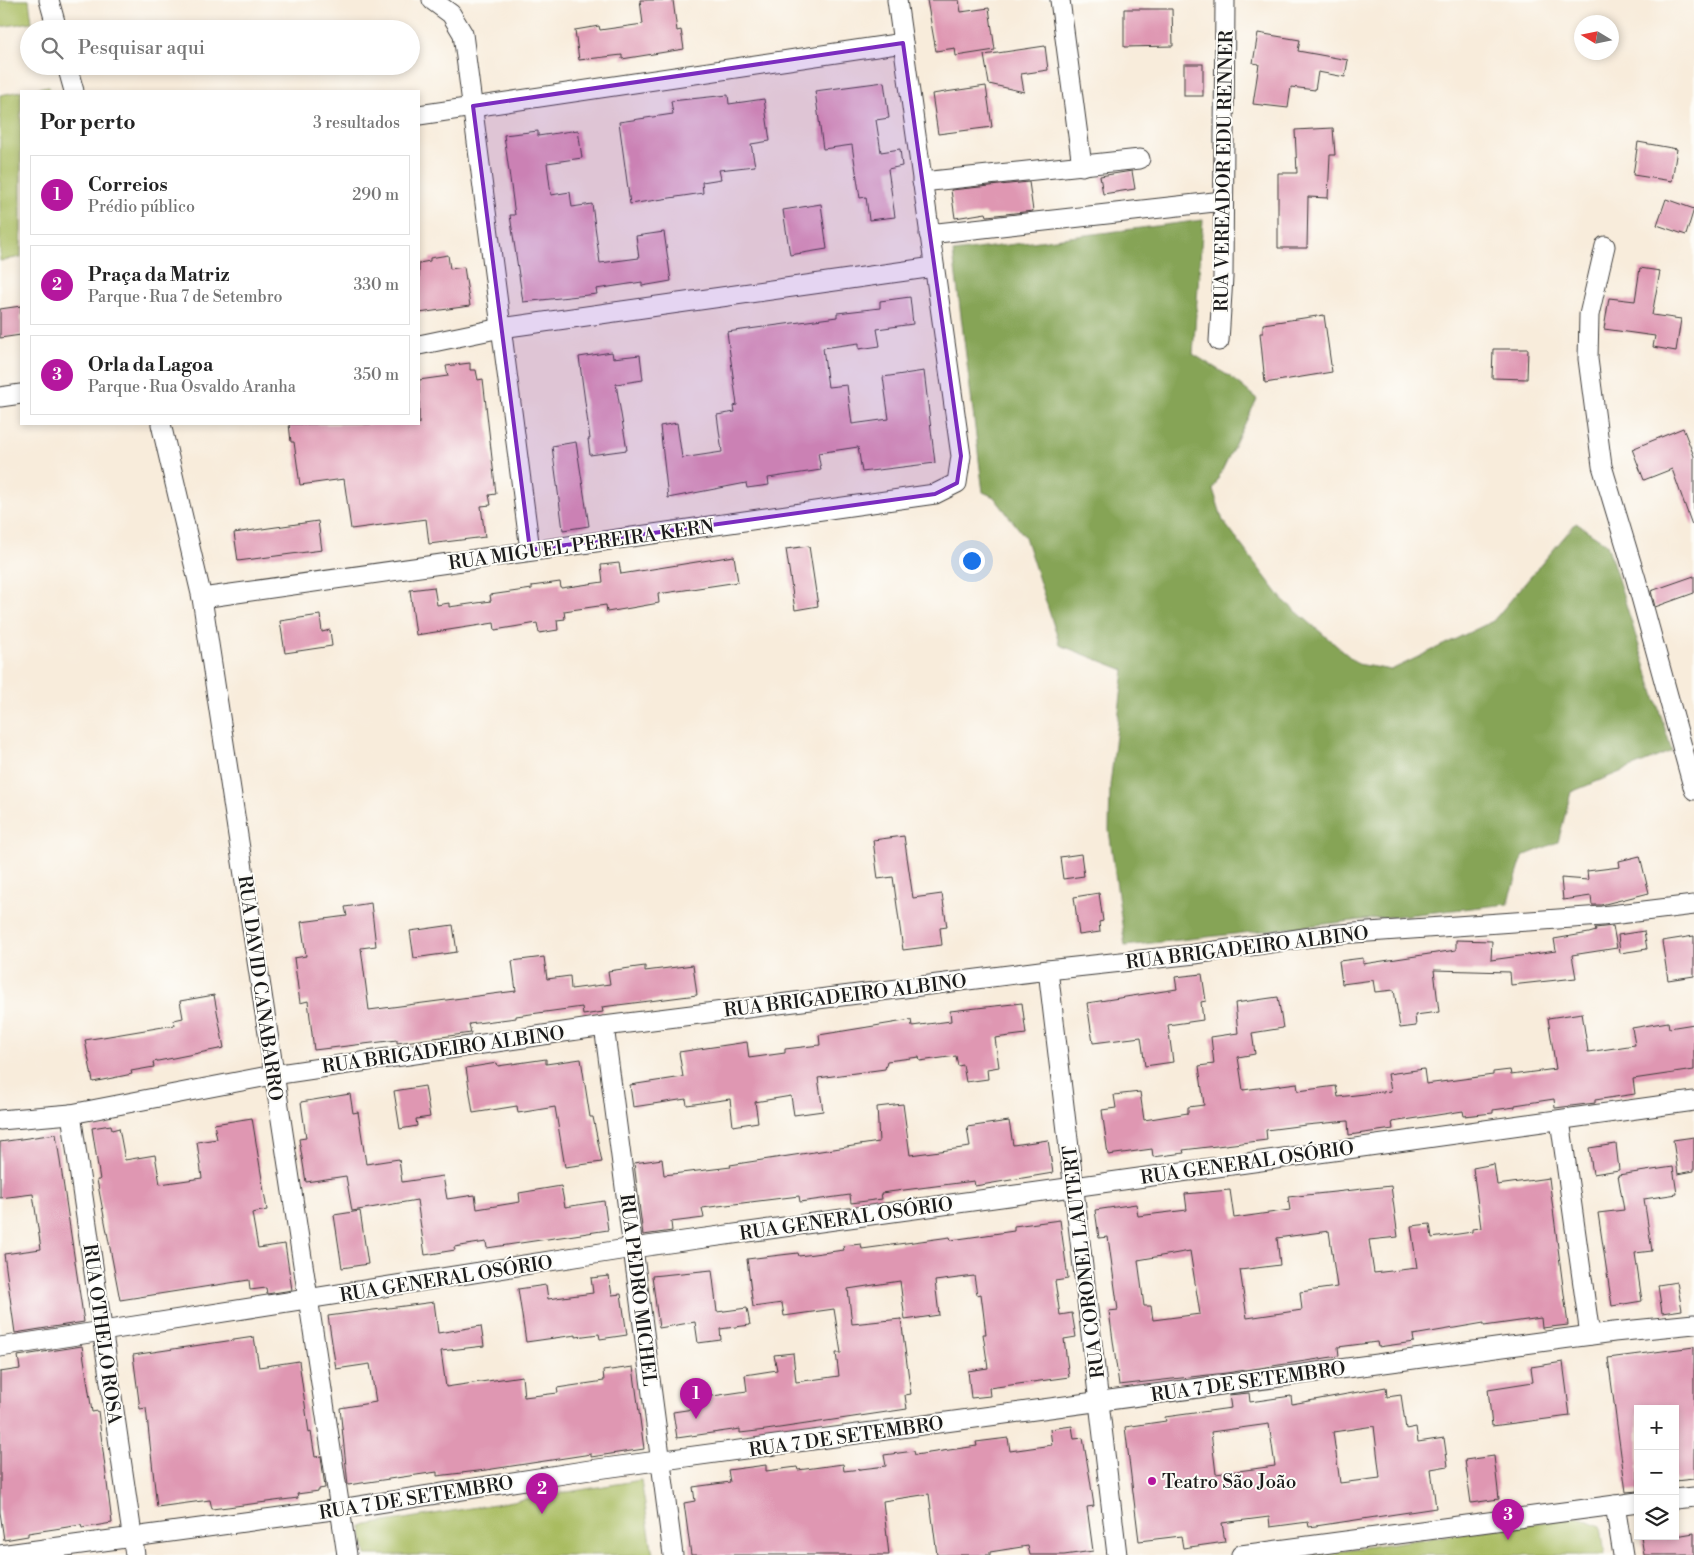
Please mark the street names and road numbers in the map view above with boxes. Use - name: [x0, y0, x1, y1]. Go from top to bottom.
- street label: RUA VEREADOR EDU RENNER: [1210, 29, 1238, 312]
- street label: RUA MIGUEL PEREIRA KERN: [447, 514, 716, 576]
- street label: RUA DAVID CANABARRO: [232, 874, 288, 1103]
- street label: RUA BRIGADEIRO ALBINO: [1124, 921, 1370, 975]
- street label: RUA BRIGADEIRO ALBINO: [722, 969, 968, 1023]
- street label: RUA BRIGADEIRO ALBINO: [320, 1021, 566, 1079]
- street label: RUA GENERAL OSÓRIO: [1139, 1135, 1356, 1190]
- street label: RUA CORONEL LAUTERT: [1058, 1144, 1110, 1380]
- street label: RUA GENERAL OSÓRIO: [738, 1191, 955, 1246]
- street label: RUA PEDRO MICHEL: [614, 1192, 662, 1388]
- street label: RUA OTHELO ROSA: [77, 1242, 127, 1427]
- street label: RUA GENERAL OSÓRIO: [338, 1249, 555, 1308]
- street label: RUA 7 DE SETEMBRO: [1149, 1356, 1347, 1408]
- street label: RUA 7 DE SETEMBRO: [747, 1411, 945, 1463]
- street label: RUA 7 DE SETEMBRO: [317, 1471, 515, 1525]

